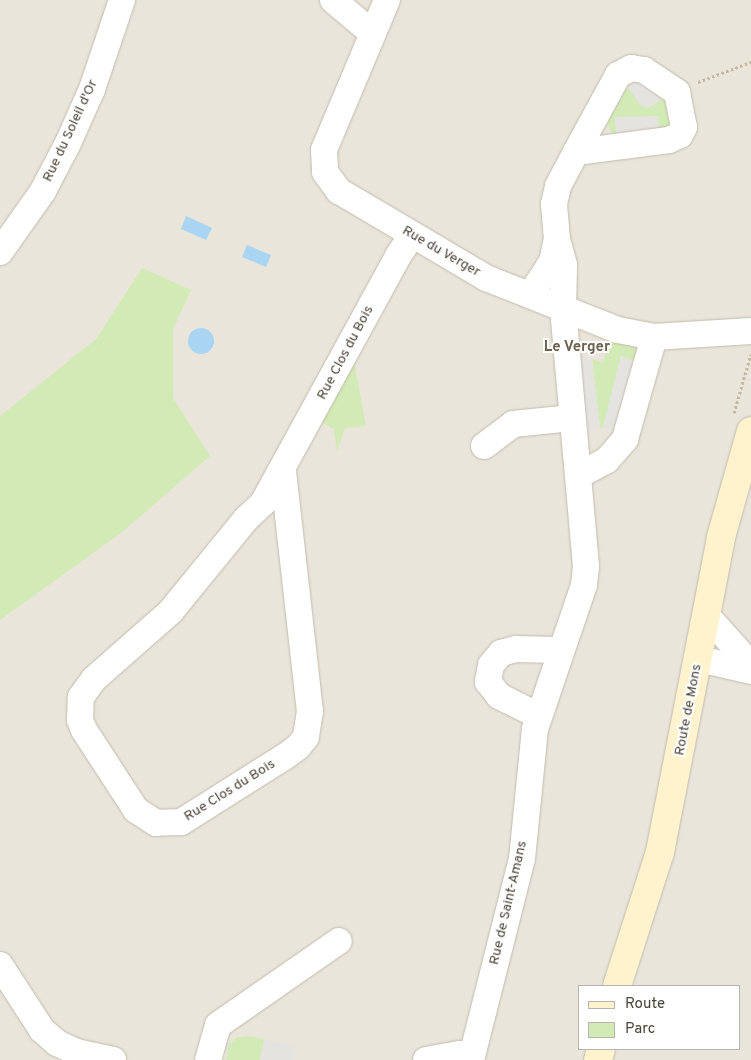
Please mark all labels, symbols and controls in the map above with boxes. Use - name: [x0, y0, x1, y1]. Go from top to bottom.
- street label: Rue du Soleil d'Or: [40, 77, 102, 185]
- street label: Rue du Verger: [399, 223, 483, 281]
- street label: Rue Clos du Bois: [314, 303, 378, 403]
- district label: Le Verger: [544, 339, 610, 357]
- street label: Route de Mons: [672, 663, 706, 757]
- street label: Rue Clos du Bois: [181, 756, 279, 826]
- street label: Rue de Saint-Amans: [487, 839, 531, 967]
- legend: [578, 985, 741, 1050]
- text: Route: [625, 995, 665, 1014]
- text: Parc: [625, 1020, 655, 1039]

